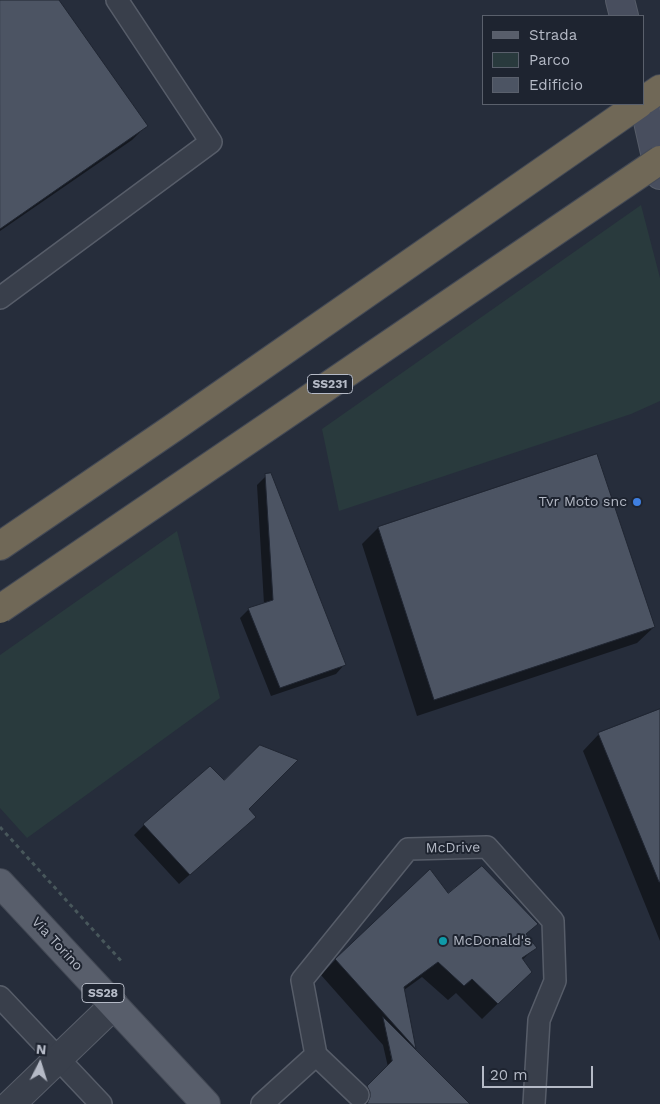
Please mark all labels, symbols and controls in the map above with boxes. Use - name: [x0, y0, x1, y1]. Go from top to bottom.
- legend: [482, 15, 645, 105]
- text: Strada: [529, 26, 577, 44]
- text: Parco: [529, 51, 570, 69]
- text: Edificio: [529, 76, 583, 94]
- road number: SS231: [308, 374, 352, 394]
- place label: Tvr Moto snc: [539, 494, 627, 510]
- marker: Tvr Moto snc: [631, 496, 643, 508]
- street label: McDrive: [426, 839, 480, 857]
- street label: Via Torino: [28, 914, 86, 974]
- place label: McDonald's: [453, 933, 531, 949]
- marker: McDonald's: [437, 935, 449, 947]
- road number: SS28: [82, 984, 124, 1002]
- north arrow: [15, 1039, 65, 1089]
- text: N: [35, 1041, 47, 1057]
- scale bar: [485, 1056, 596, 1088]
- text: 20 m: [490, 1066, 528, 1084]

